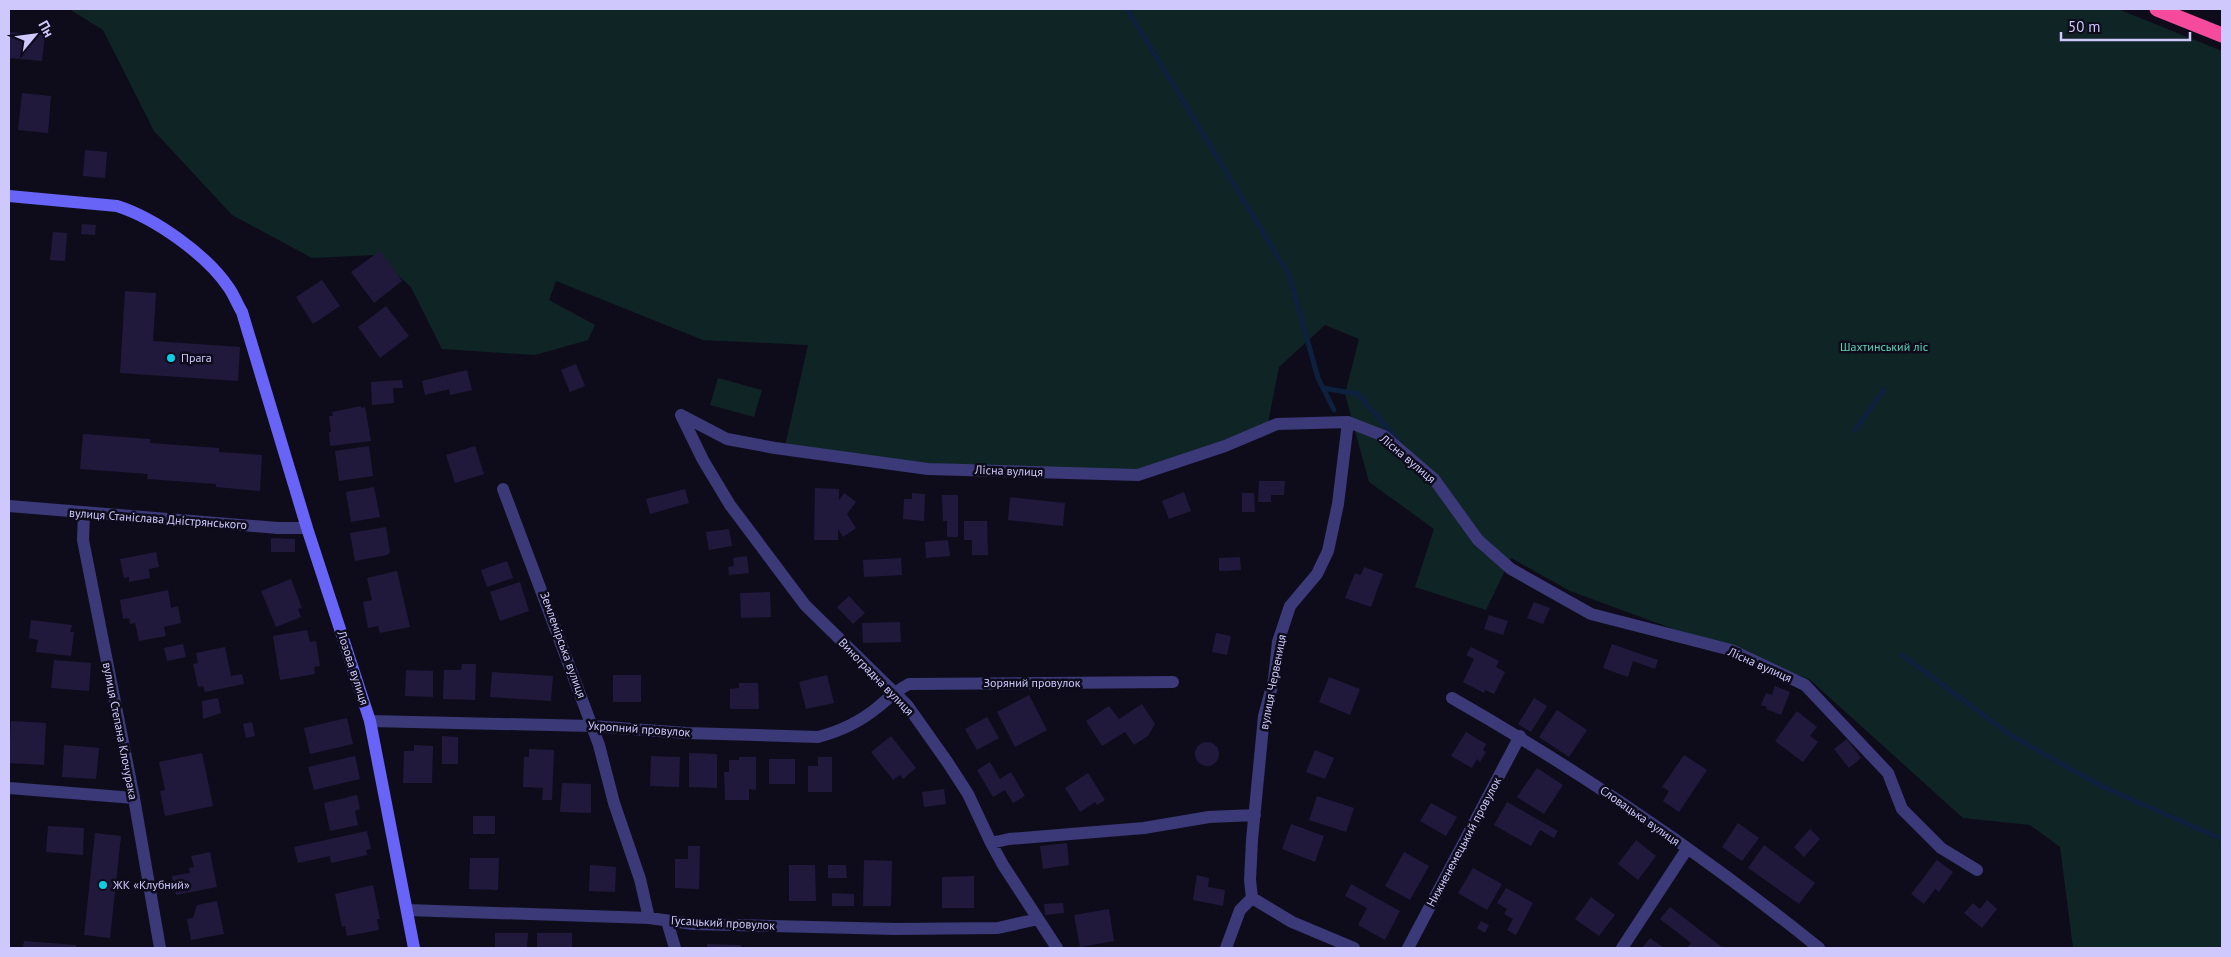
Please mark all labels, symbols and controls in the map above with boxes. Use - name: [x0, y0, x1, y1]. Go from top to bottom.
- north arrow: [10, 10, 60, 60]
- scale bar: [2061, 10, 2190, 42]
- text: Пн: [35, 17, 58, 40]
- text: 50 m: [2068, 17, 2101, 36]
- park label: Шахтинський ліс: [1840, 339, 1929, 354]
- place label: Прага: [181, 350, 212, 365]
- marker: Прага: [165, 352, 177, 364]
- street label: Лісна вулиця: [1377, 430, 1439, 486]
- street label: Лісна вулиця: [974, 462, 1043, 479]
- street label: вулиця Станіслава Дністрянського: [69, 505, 247, 532]
- street label: Землемірська вулиця: [537, 590, 590, 700]
- street label: Лозова вулиця: [334, 628, 373, 707]
- street label: вулиця Червениця: [1256, 633, 1289, 731]
- street label: Виноградна вулиця: [836, 635, 917, 718]
- street label: Лісна вулиця: [1725, 643, 1794, 685]
- street label: вулиця Степана Клочурака: [100, 661, 141, 801]
- street label: Зоряний провулок: [984, 675, 1081, 690]
- street label: Укропний провулок: [587, 717, 691, 740]
- street label: Нижненемецький провулок: [1423, 774, 1504, 909]
- street label: Словацька вулиця: [1597, 782, 1683, 849]
- place label: ЖК «Клубний»: [112, 877, 190, 892]
- marker: ЖК «Клубний»: [97, 879, 109, 891]
- street label: Гусацький провулок: [671, 912, 776, 933]

